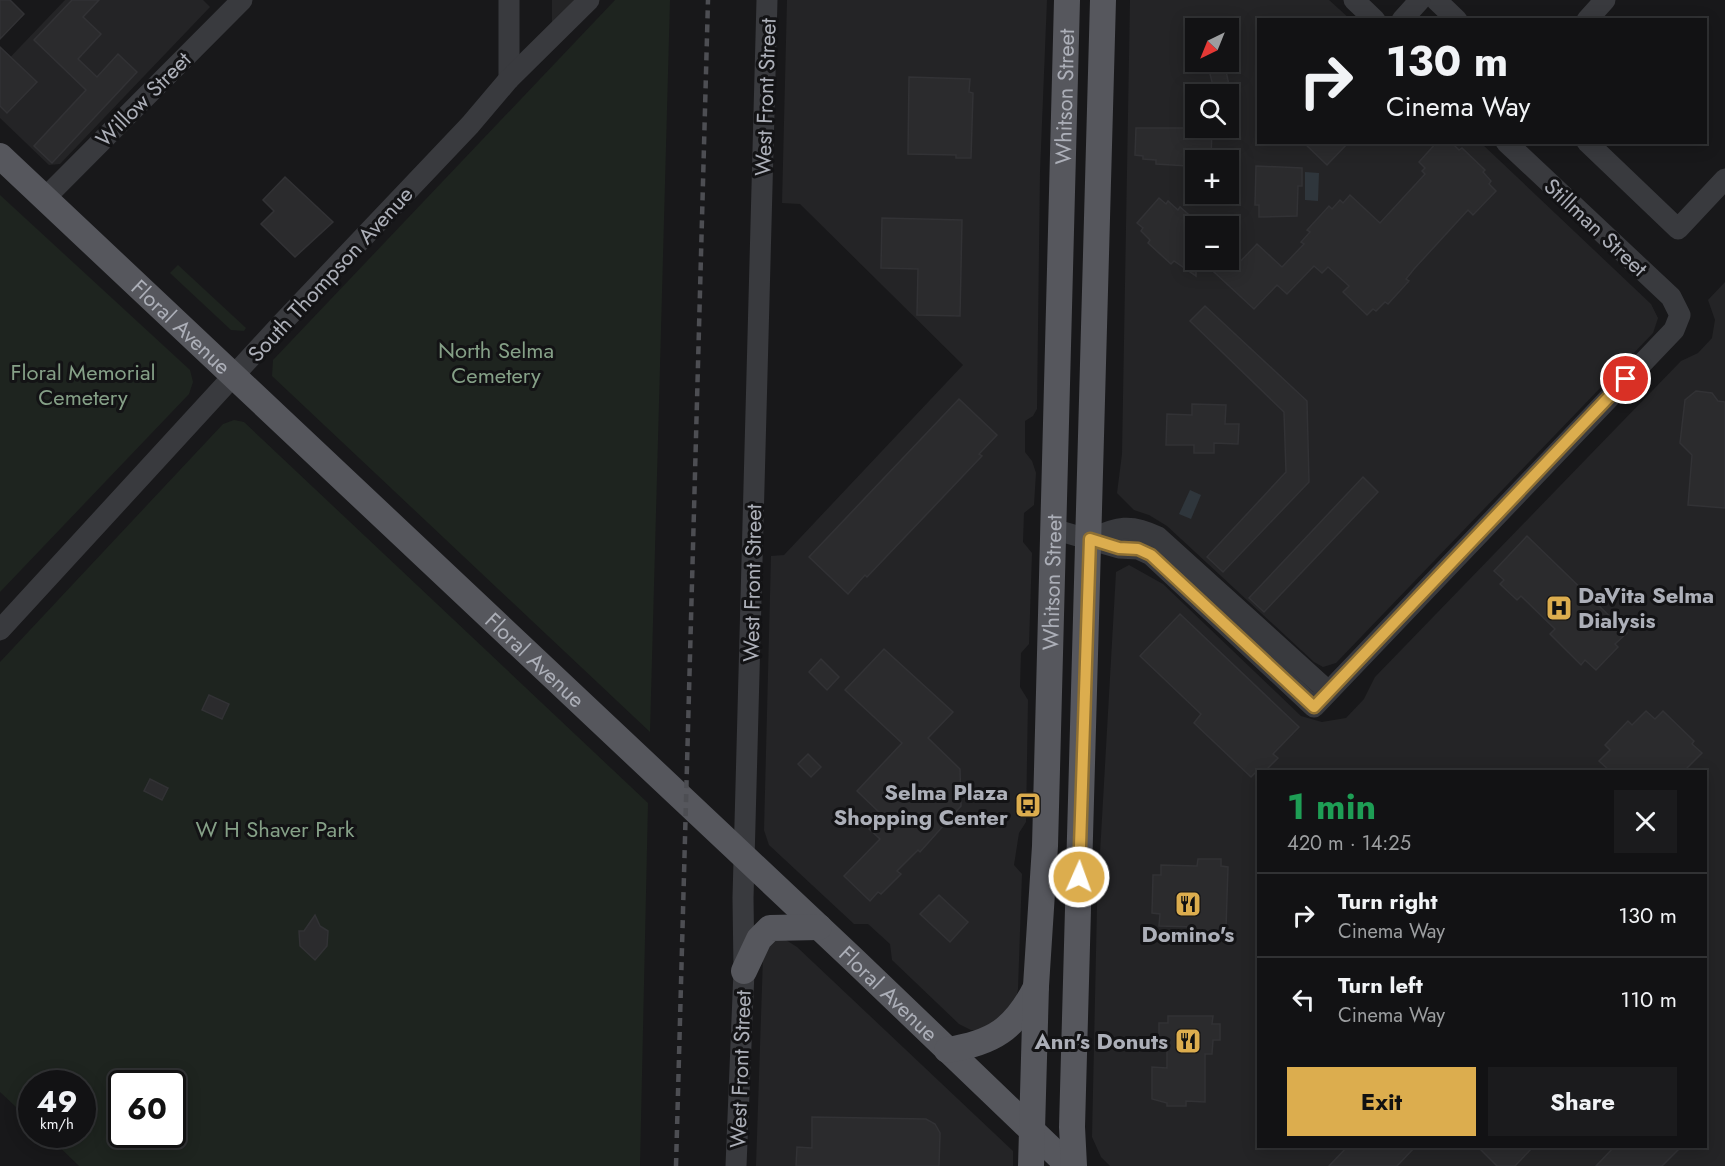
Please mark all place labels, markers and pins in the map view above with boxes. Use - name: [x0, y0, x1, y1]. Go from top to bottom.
- pin: [1600, 353, 1651, 404]
- place label: DaVita Selma Dialysis: [1578, 579, 1714, 636]
- hospital icon: DaVita Selma Dialysis: [1544, 593, 1574, 623]
- place label: Selma Plaza Shopping Center: [834, 776, 1008, 833]
- bus stop icon: Selma Plaza Shopping Center: [1013, 790, 1043, 820]
- restaurant icon: Domino's: [1173, 889, 1203, 919]
- place label: Domino's: [1142, 918, 1234, 950]
- place label: Ann's Donuts: [1034, 1025, 1168, 1057]
- restaurant icon: Ann's Donuts: [1173, 1026, 1203, 1056]

